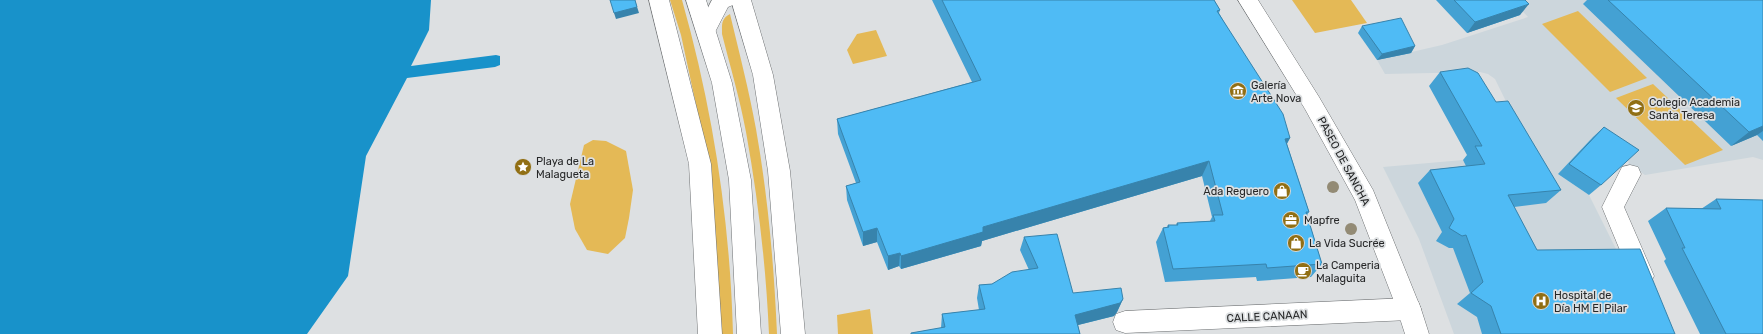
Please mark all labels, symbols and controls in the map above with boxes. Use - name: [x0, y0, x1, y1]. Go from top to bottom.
- place label: Galería Arte Nova: [1251, 79, 1301, 105]
- museum icon: Galería Arte Nova: [1228, 81, 1248, 101]
- place label: Colegio Academia Santa Teresa: [1649, 96, 1740, 122]
- school or university icon: Colegio Academia Santa Teresa: [1626, 98, 1646, 118]
- street label: PASEO DE SANCHA: [1315, 115, 1373, 208]
- place label: Playa de La Malagueta: [536, 155, 594, 181]
- place icon: Playa de La Malagueta: [513, 157, 533, 177]
- shop icon: Ada Reguero: [1272, 181, 1292, 201]
- place label: Ada Reguero: [1203, 185, 1269, 198]
- office icon: Mapfre: [1281, 210, 1301, 230]
- place label: Mapfre: [1304, 214, 1340, 227]
- shop icon: La Vida Sucrée: [1286, 233, 1306, 253]
- place label: La Vida Sucrée: [1309, 237, 1385, 250]
- place label: La Camperia Malaguita: [1316, 259, 1380, 285]
- cafe icon: La Camperia Malaguita: [1293, 261, 1313, 281]
- place label: Hospital de Día HM El Pilar: [1554, 289, 1628, 315]
- hospital icon: Hospital de Día HM El Pilar: [1531, 291, 1551, 311]
- street label: CALLE CANAAN: [1226, 308, 1308, 325]

